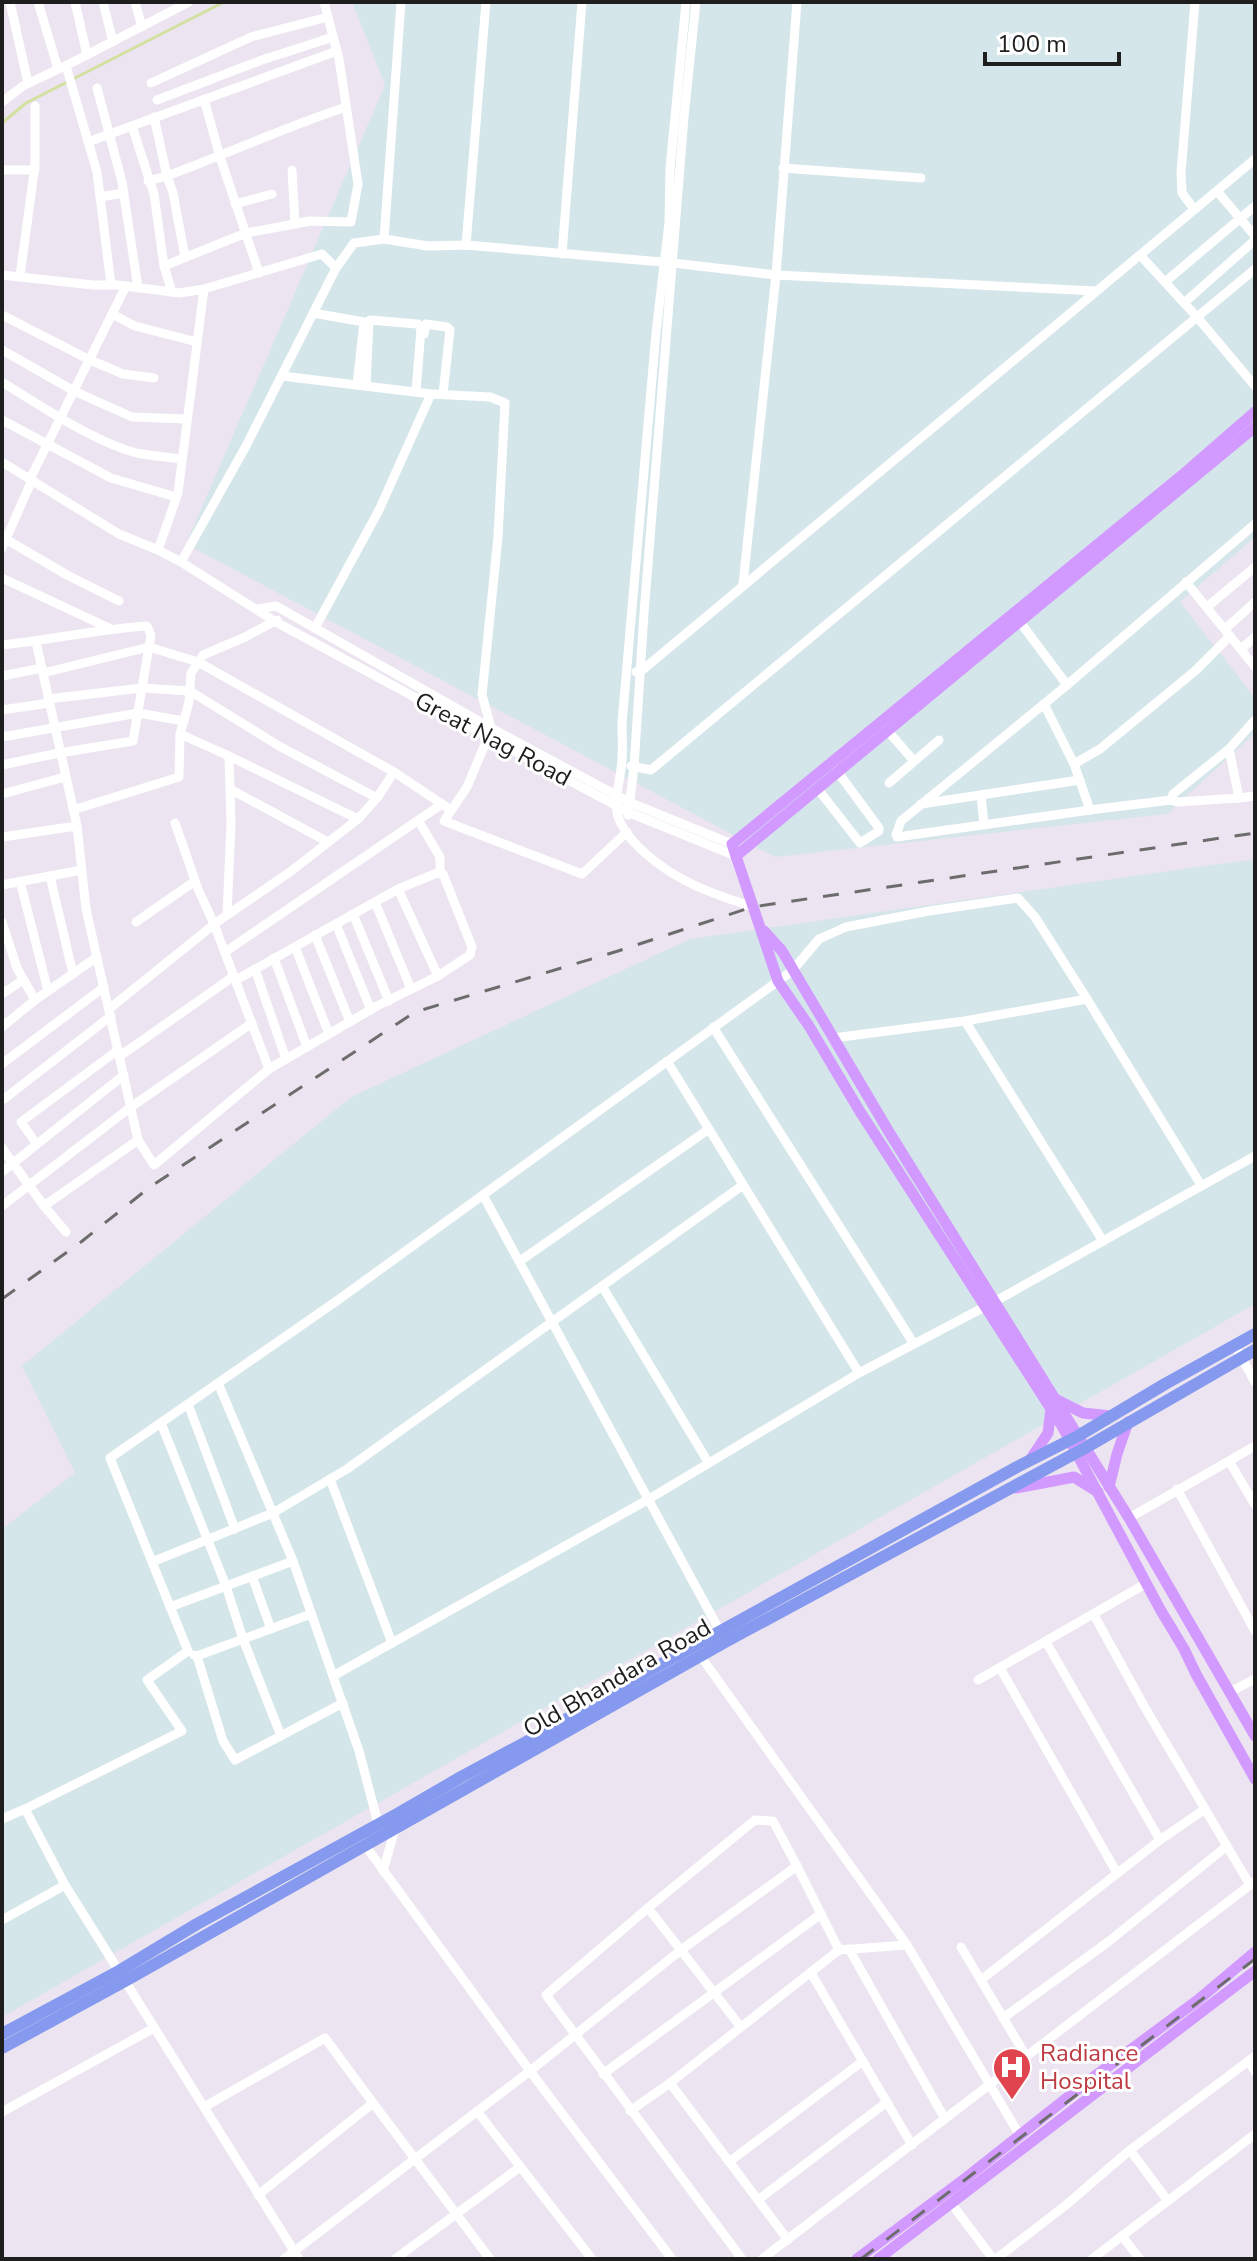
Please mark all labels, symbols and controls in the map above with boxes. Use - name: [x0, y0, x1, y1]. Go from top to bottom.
- scale bar: [985, 16, 1119, 66]
- text: 100 m: [997, 28, 1067, 60]
- street label: Great Nag Road: [409, 684, 577, 794]
- street label: Old Bhandara Road: [517, 1611, 717, 1745]
- place label: Radiance Hospital: [1040, 2037, 1138, 2097]
- hospital icon: Radiance Hospital: [991, 2046, 1033, 2101]

